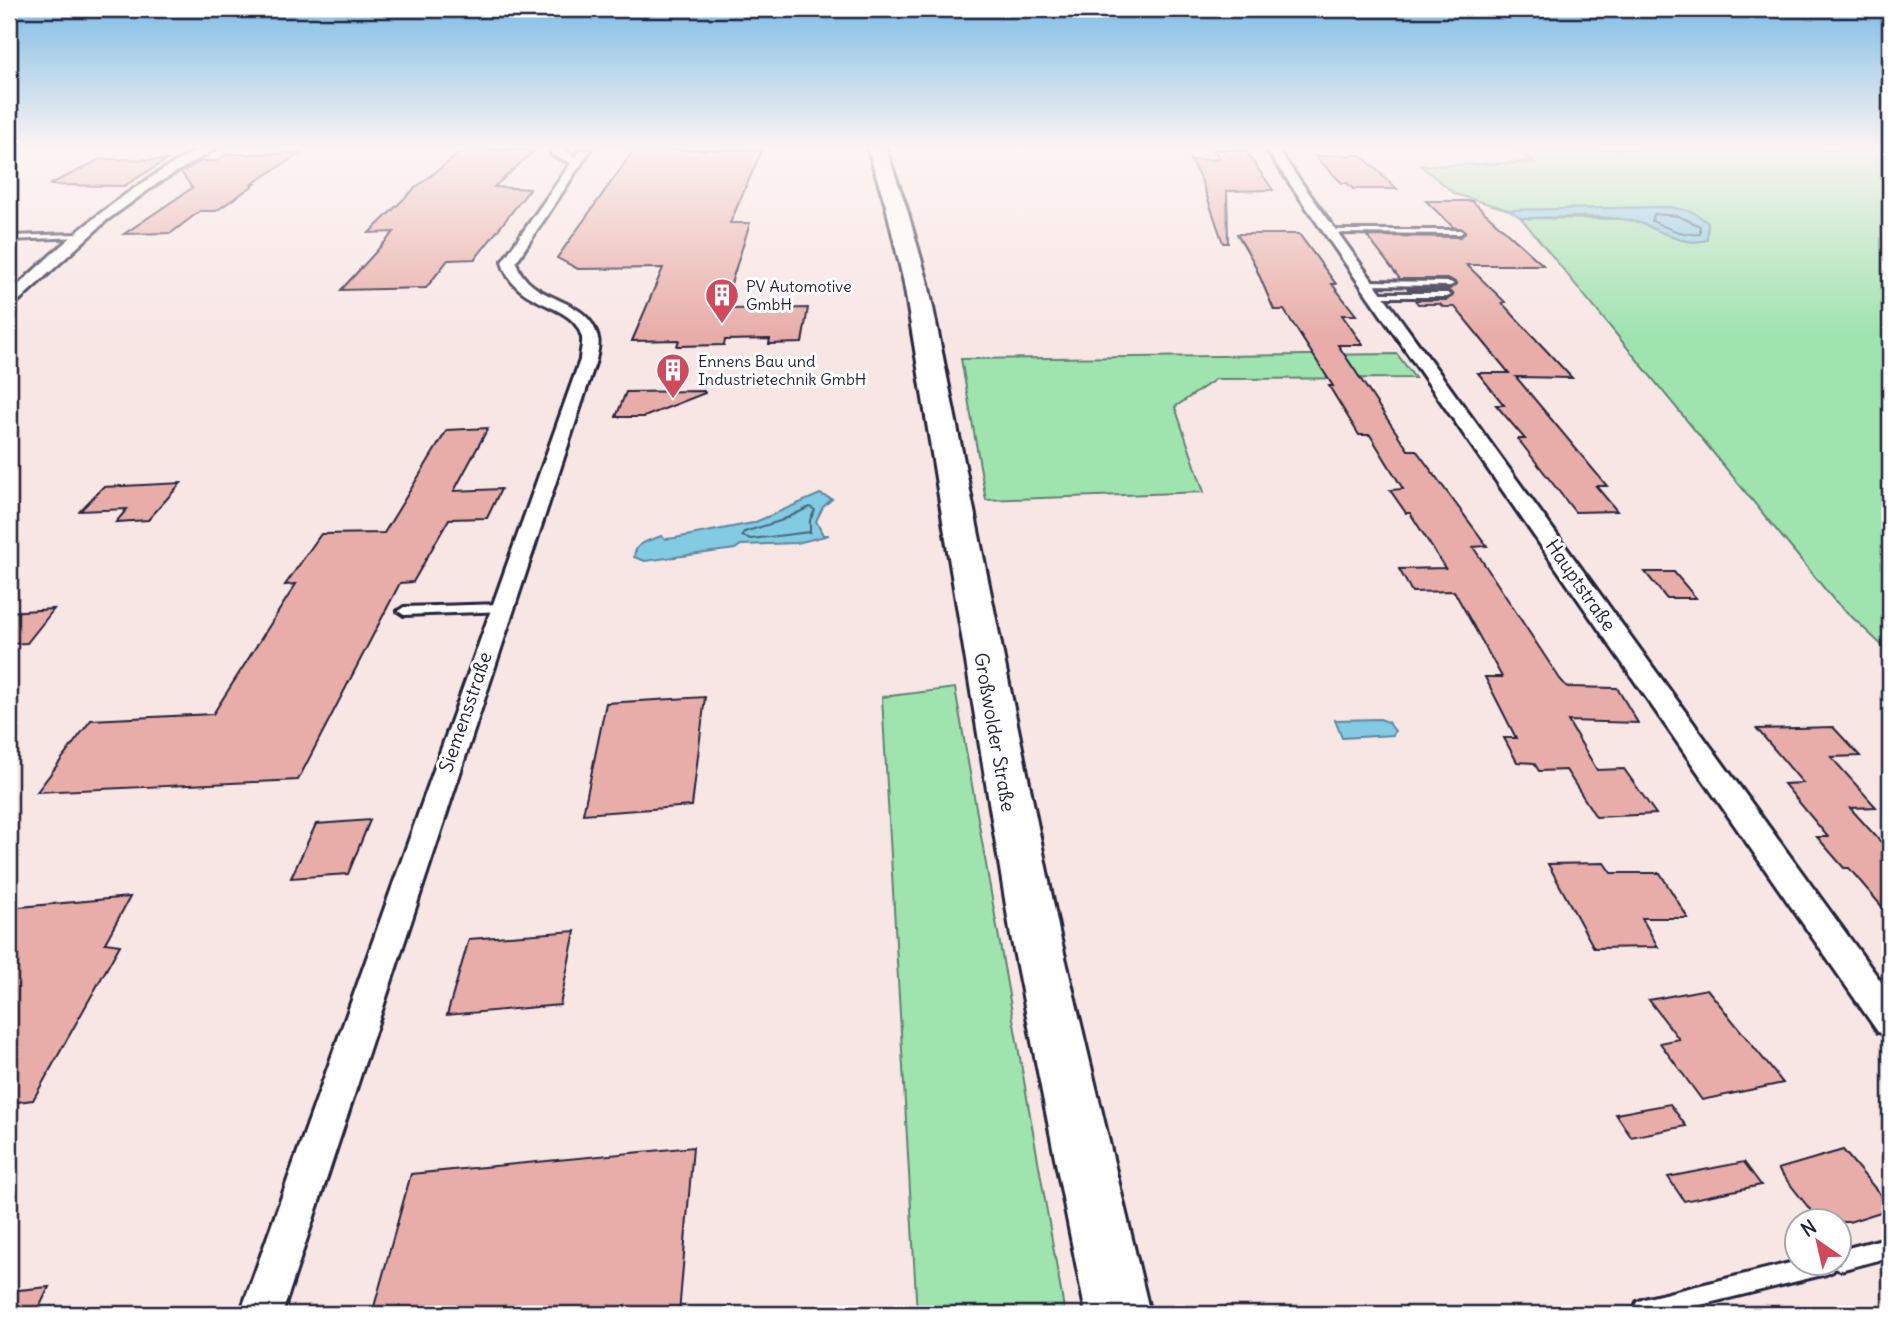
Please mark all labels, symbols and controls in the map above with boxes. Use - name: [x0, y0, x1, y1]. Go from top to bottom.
- building icon: PV Automotive GmbH: [703, 276, 741, 325]
- place label: PV Automotive GmbH: [746, 276, 852, 314]
- building icon: Ennens Bau und Industrietechnik GmbH: [654, 351, 692, 400]
- place label: Ennens Bau und Industrietechnik GmbH: [698, 351, 866, 389]
- street label: Hauptstraße: [1541, 534, 1621, 636]
- street label: Siemensstraße: [433, 649, 497, 775]
- street label: Großwolder Straße: [969, 651, 1021, 813]
- north arrow: [1784, 1208, 1854, 1278]
- text: N: [1796, 1214, 1821, 1242]

